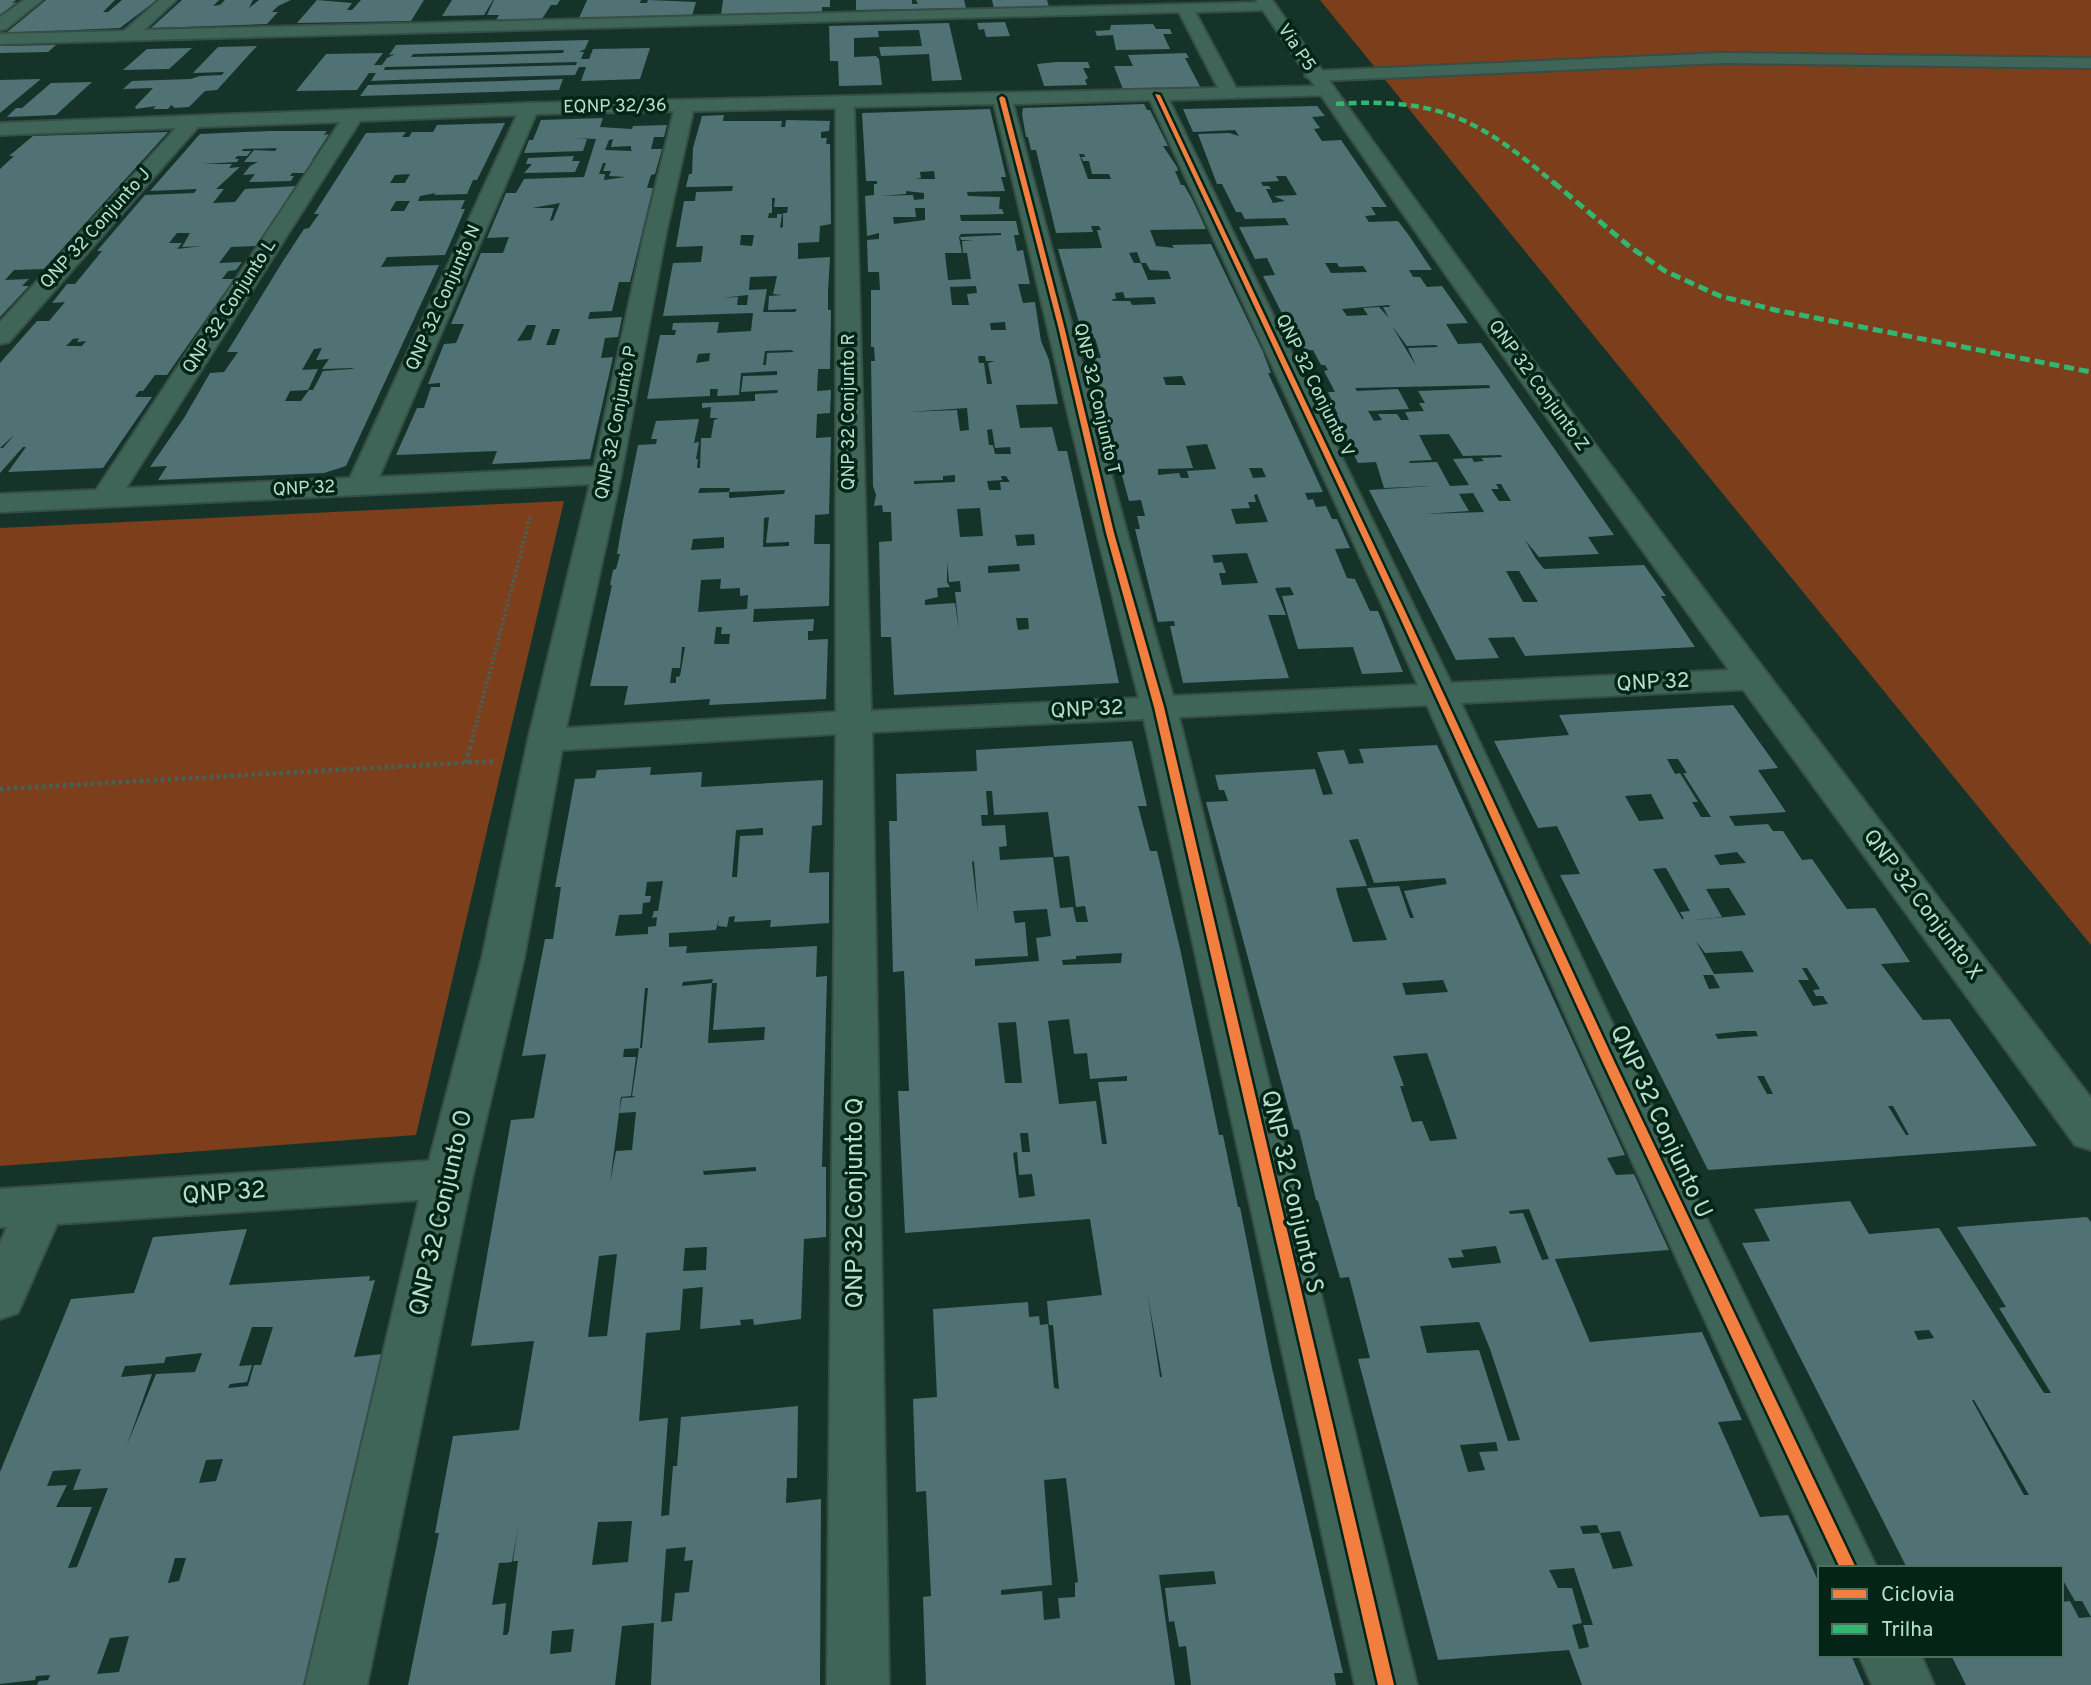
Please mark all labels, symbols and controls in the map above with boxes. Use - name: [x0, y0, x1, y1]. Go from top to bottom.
- street label: Via P5: [1272, 20, 1320, 76]
- street label: EQNP 32/36: [563, 95, 667, 119]
- street label: QNP 32 Conjunto J: [36, 164, 156, 294]
- street label: QNP 32 Conjunto N: [401, 221, 487, 375]
- street label: QNP 32 Conjunto L: [178, 236, 282, 378]
- street label: QNP 32 Conjunto V: [1269, 311, 1359, 461]
- street label: QNP 32 Conjunto Z: [1483, 316, 1593, 456]
- street label: QNP 32 Conjunto T: [1067, 321, 1125, 477]
- street label: QNP 32 Conjunto R: [838, 334, 861, 490]
- street label: QNP 32 Conjunto P: [591, 344, 643, 502]
- street label: QNP 32: [272, 476, 336, 502]
- street label: QNP 32: [1616, 668, 1690, 698]
- street label: QNP 32: [1050, 695, 1124, 725]
- street label: QNP 32 Conjunto X: [1857, 824, 1987, 986]
- street label: QNP 32 Conjunto U: [1602, 1021, 1718, 1223]
- street label: QNP 32 Conjunto S: [1253, 1087, 1329, 1297]
- street label: QNP 32 Conjunto Q: [841, 1098, 871, 1308]
- street label: QNP 32 Conjunto O: [404, 1107, 480, 1319]
- street label: QNP 32: [181, 1176, 267, 1212]
- legend: [1818, 1566, 2063, 1657]
- text: Ciclovia: [1881, 1582, 1955, 1609]
- text: Trilha: [1881, 1617, 1933, 1644]

